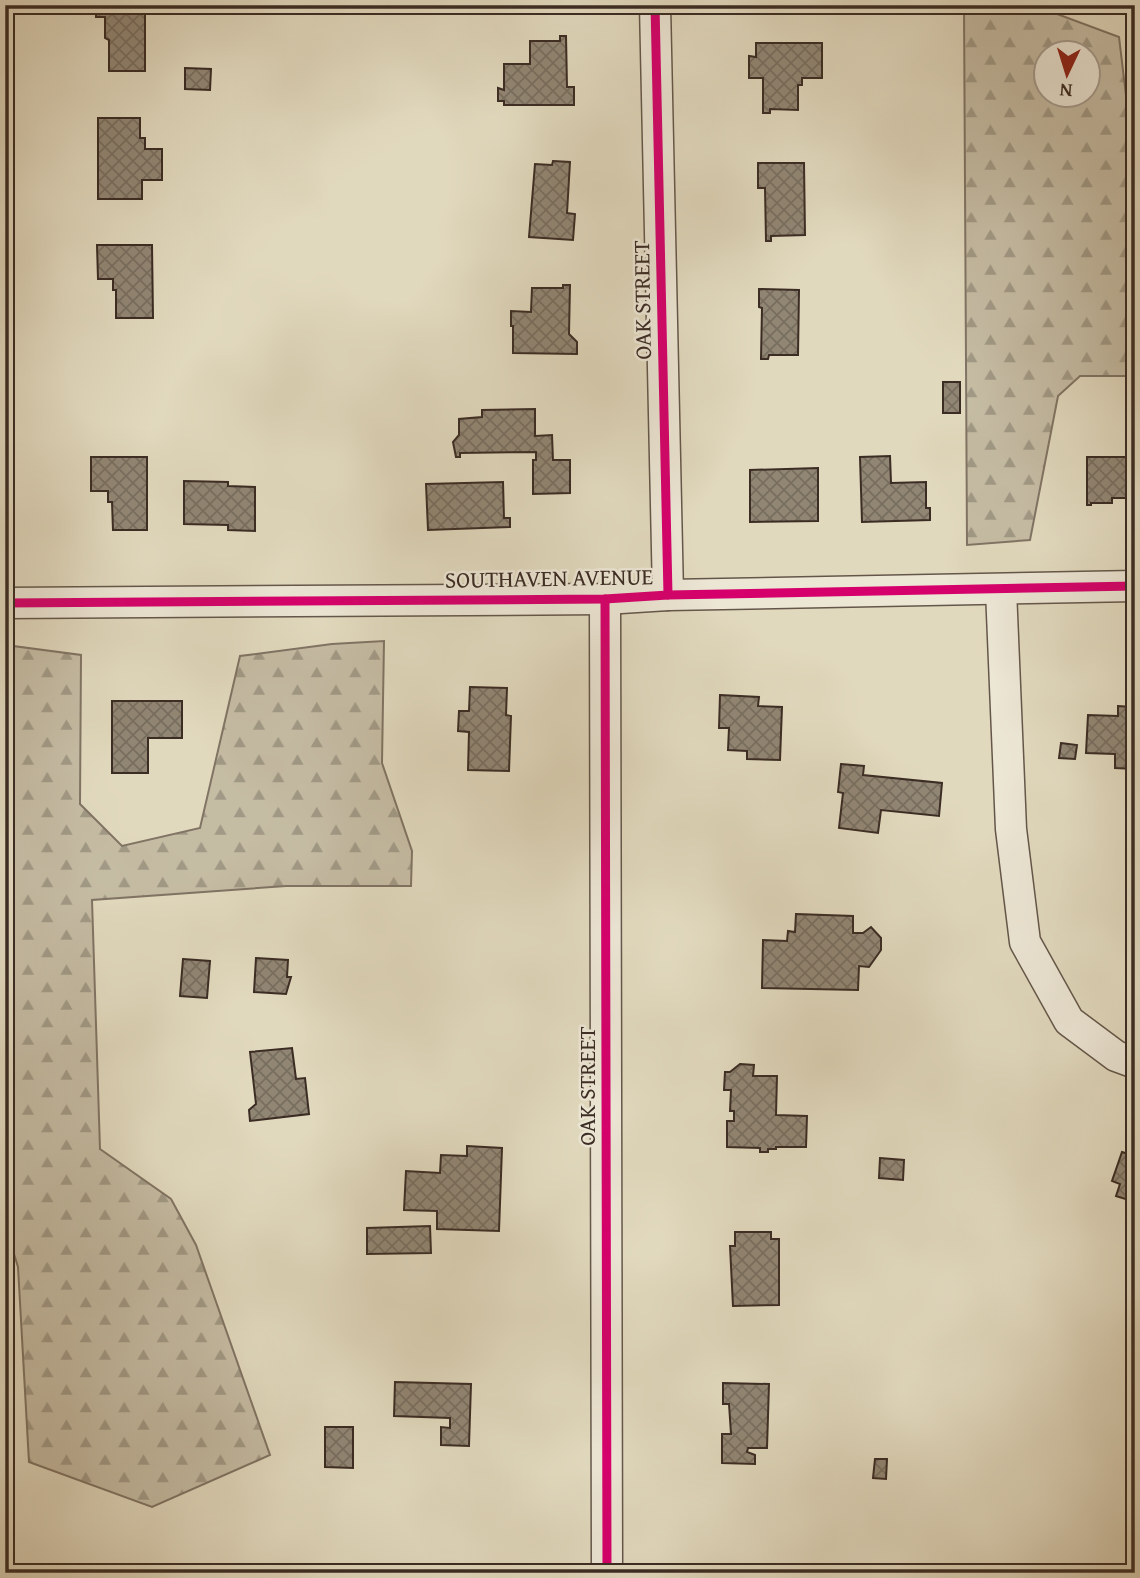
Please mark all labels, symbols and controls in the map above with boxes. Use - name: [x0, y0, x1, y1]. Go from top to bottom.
- north arrow: [1032, 38, 1102, 108]
- text: N: [1058, 77, 1073, 105]
- street label: OAK STREET: [624, 240, 659, 360]
- street label: SOUTHAVEN AVENUE: [445, 559, 653, 596]
- street label: OAK STREET: [570, 1026, 603, 1146]

